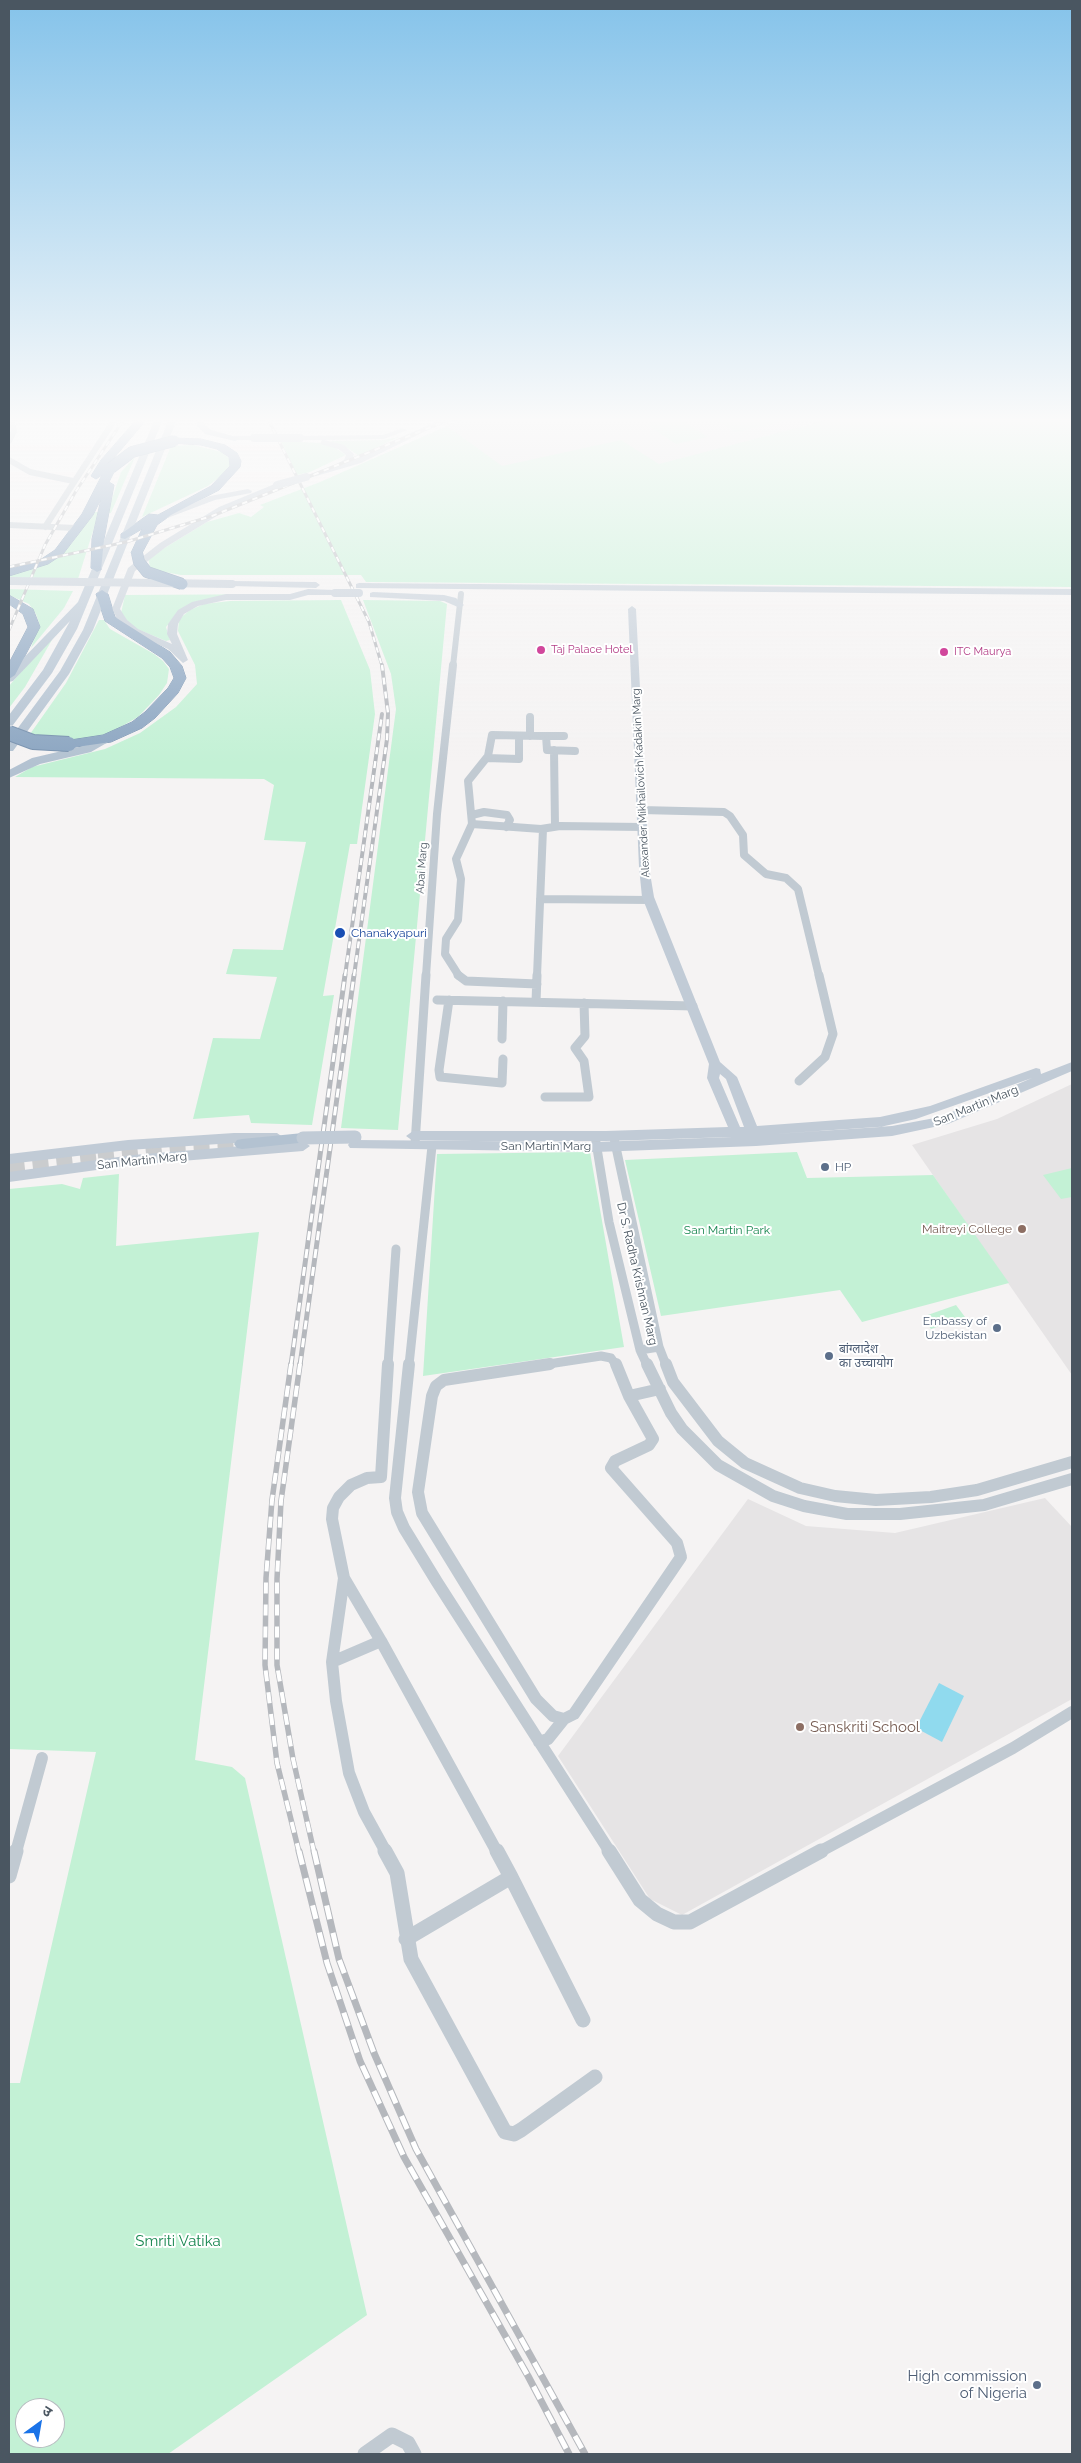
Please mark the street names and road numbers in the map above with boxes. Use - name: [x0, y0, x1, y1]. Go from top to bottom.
- street label: Alexander Mikhailovich Kadakin Marg: [629, 688, 653, 878]
- street label: Abai Marg: [414, 842, 430, 894]
- street label: San Martin Marg: [931, 1082, 1021, 1130]
- street label: San Martin Marg: [501, 1139, 591, 1153]
- street label: San Martin Marg: [96, 1149, 188, 1173]
- street label: Dr S. Radha Krishnan Marg: [614, 1201, 660, 1347]

